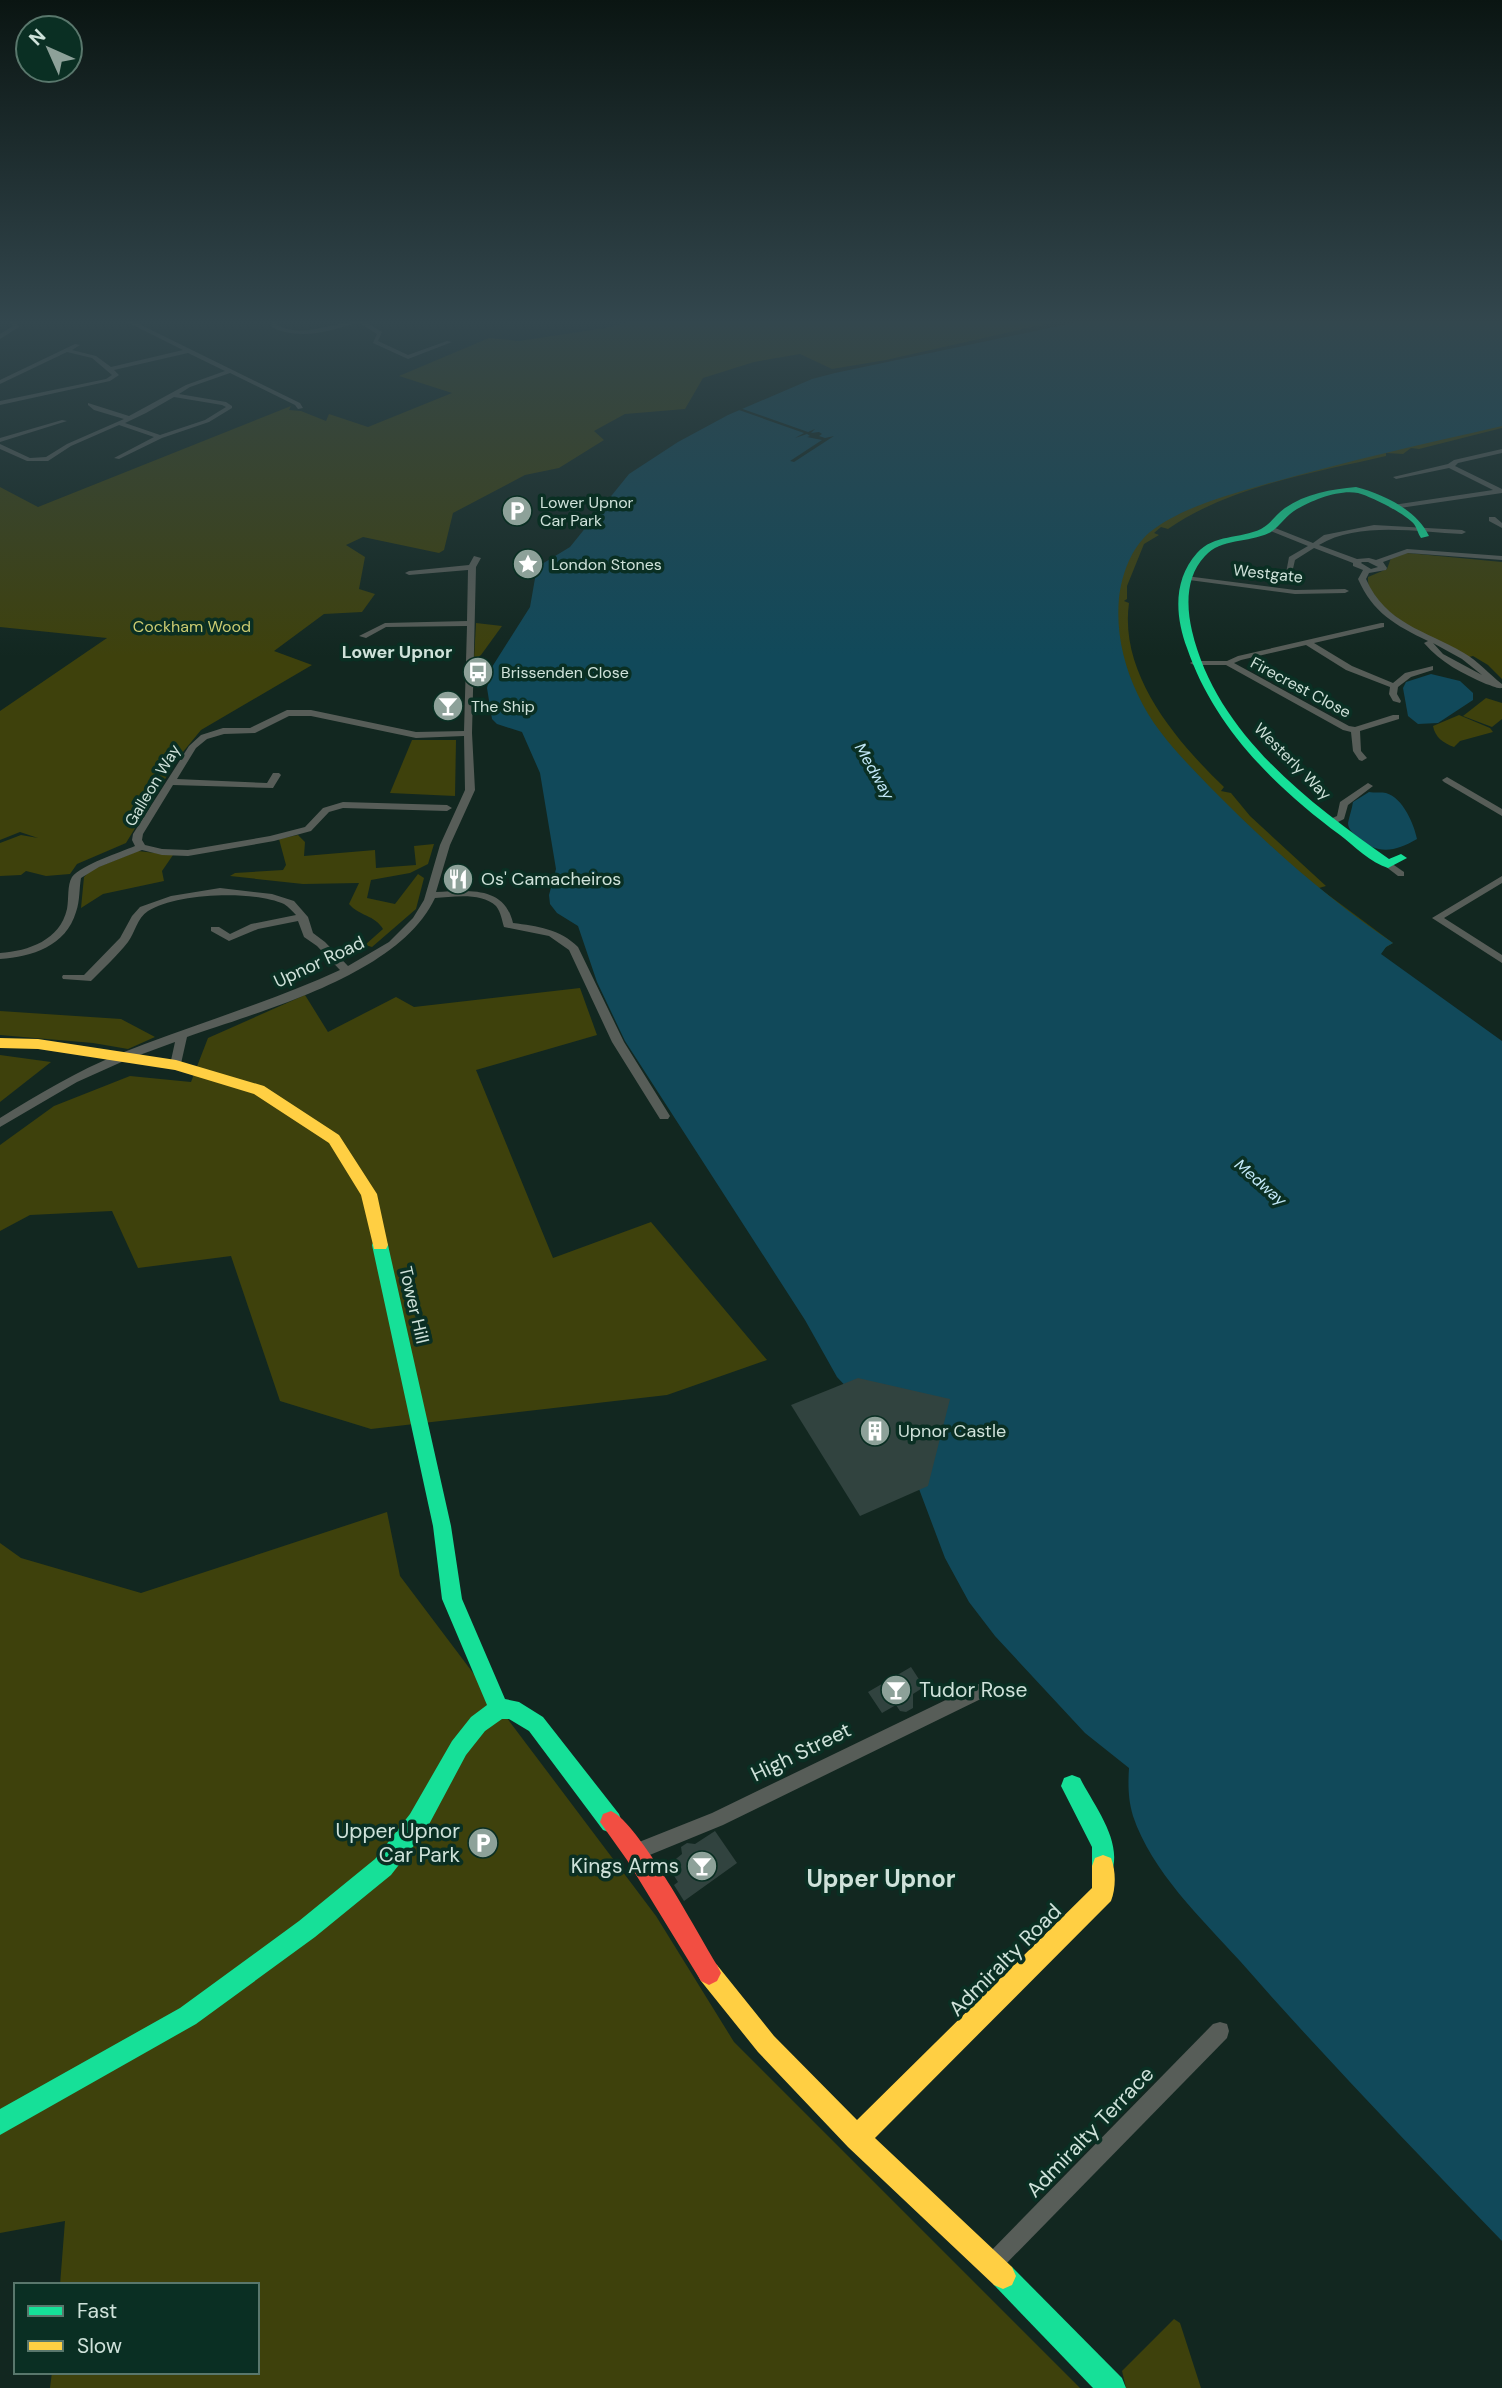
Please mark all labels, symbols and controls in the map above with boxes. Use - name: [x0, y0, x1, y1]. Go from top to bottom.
- north arrow: [14, 14, 84, 84]
- text: N: [24, 24, 51, 51]
- place label: Lower Upnor Car Park: [540, 492, 634, 531]
- parking icon: Lower Upnor Car Park: [500, 494, 534, 528]
- place icon: London Stones: [511, 547, 545, 581]
- place label: London Stones: [551, 554, 662, 575]
- street label: Westgate: [1232, 559, 1304, 588]
- park label: Cockham Wood: [133, 616, 251, 637]
- district label: Lower Upnor: [342, 640, 452, 664]
- street label: Firecrest Close: [1247, 652, 1355, 723]
- bus stop icon: Brissenden Close: [461, 655, 495, 689]
- place label: Brissenden Close: [501, 662, 629, 683]
- bar icon: The Ship: [431, 689, 465, 723]
- place label: The Ship: [471, 696, 535, 717]
- street label: Westerly Way: [1249, 718, 1336, 805]
- water label: Medway: [850, 739, 900, 804]
- street label: Galleon Way: [120, 740, 185, 830]
- restaurant icon: Os' Camacheiros: [441, 862, 475, 896]
- place label: Os' Camacheiros: [481, 867, 621, 891]
- street label: Upnor Road: [270, 931, 368, 993]
- water label: Medway: [1230, 1154, 1292, 1211]
- street label: Tower Hill: [393, 1264, 435, 1346]
- building icon: Upnor Castle: [858, 1414, 892, 1448]
- place label: Upnor Castle: [898, 1419, 1006, 1443]
- bar icon: Tudor Rose: [879, 1673, 913, 1707]
- place label: Tudor Rose: [919, 1676, 1028, 1704]
- street label: High Street: [746, 1716, 856, 1788]
- place label: Upper Upnor Car Park: [335, 1817, 460, 1869]
- parking icon: Upper Upnor Car Park: [466, 1826, 500, 1860]
- bar icon: Kings Arms: [685, 1849, 719, 1883]
- place label: Kings Arms: [571, 1852, 679, 1880]
- district label: Upper Upnor: [806, 1863, 956, 1894]
- street label: Admiralty Road: [943, 1898, 1067, 2022]
- street label: Admiralty Terrace: [1020, 2060, 1160, 2204]
- legend: [14, 2283, 259, 2374]
- text: Fast: [77, 2297, 117, 2325]
- text: Slow: [77, 2332, 122, 2360]

